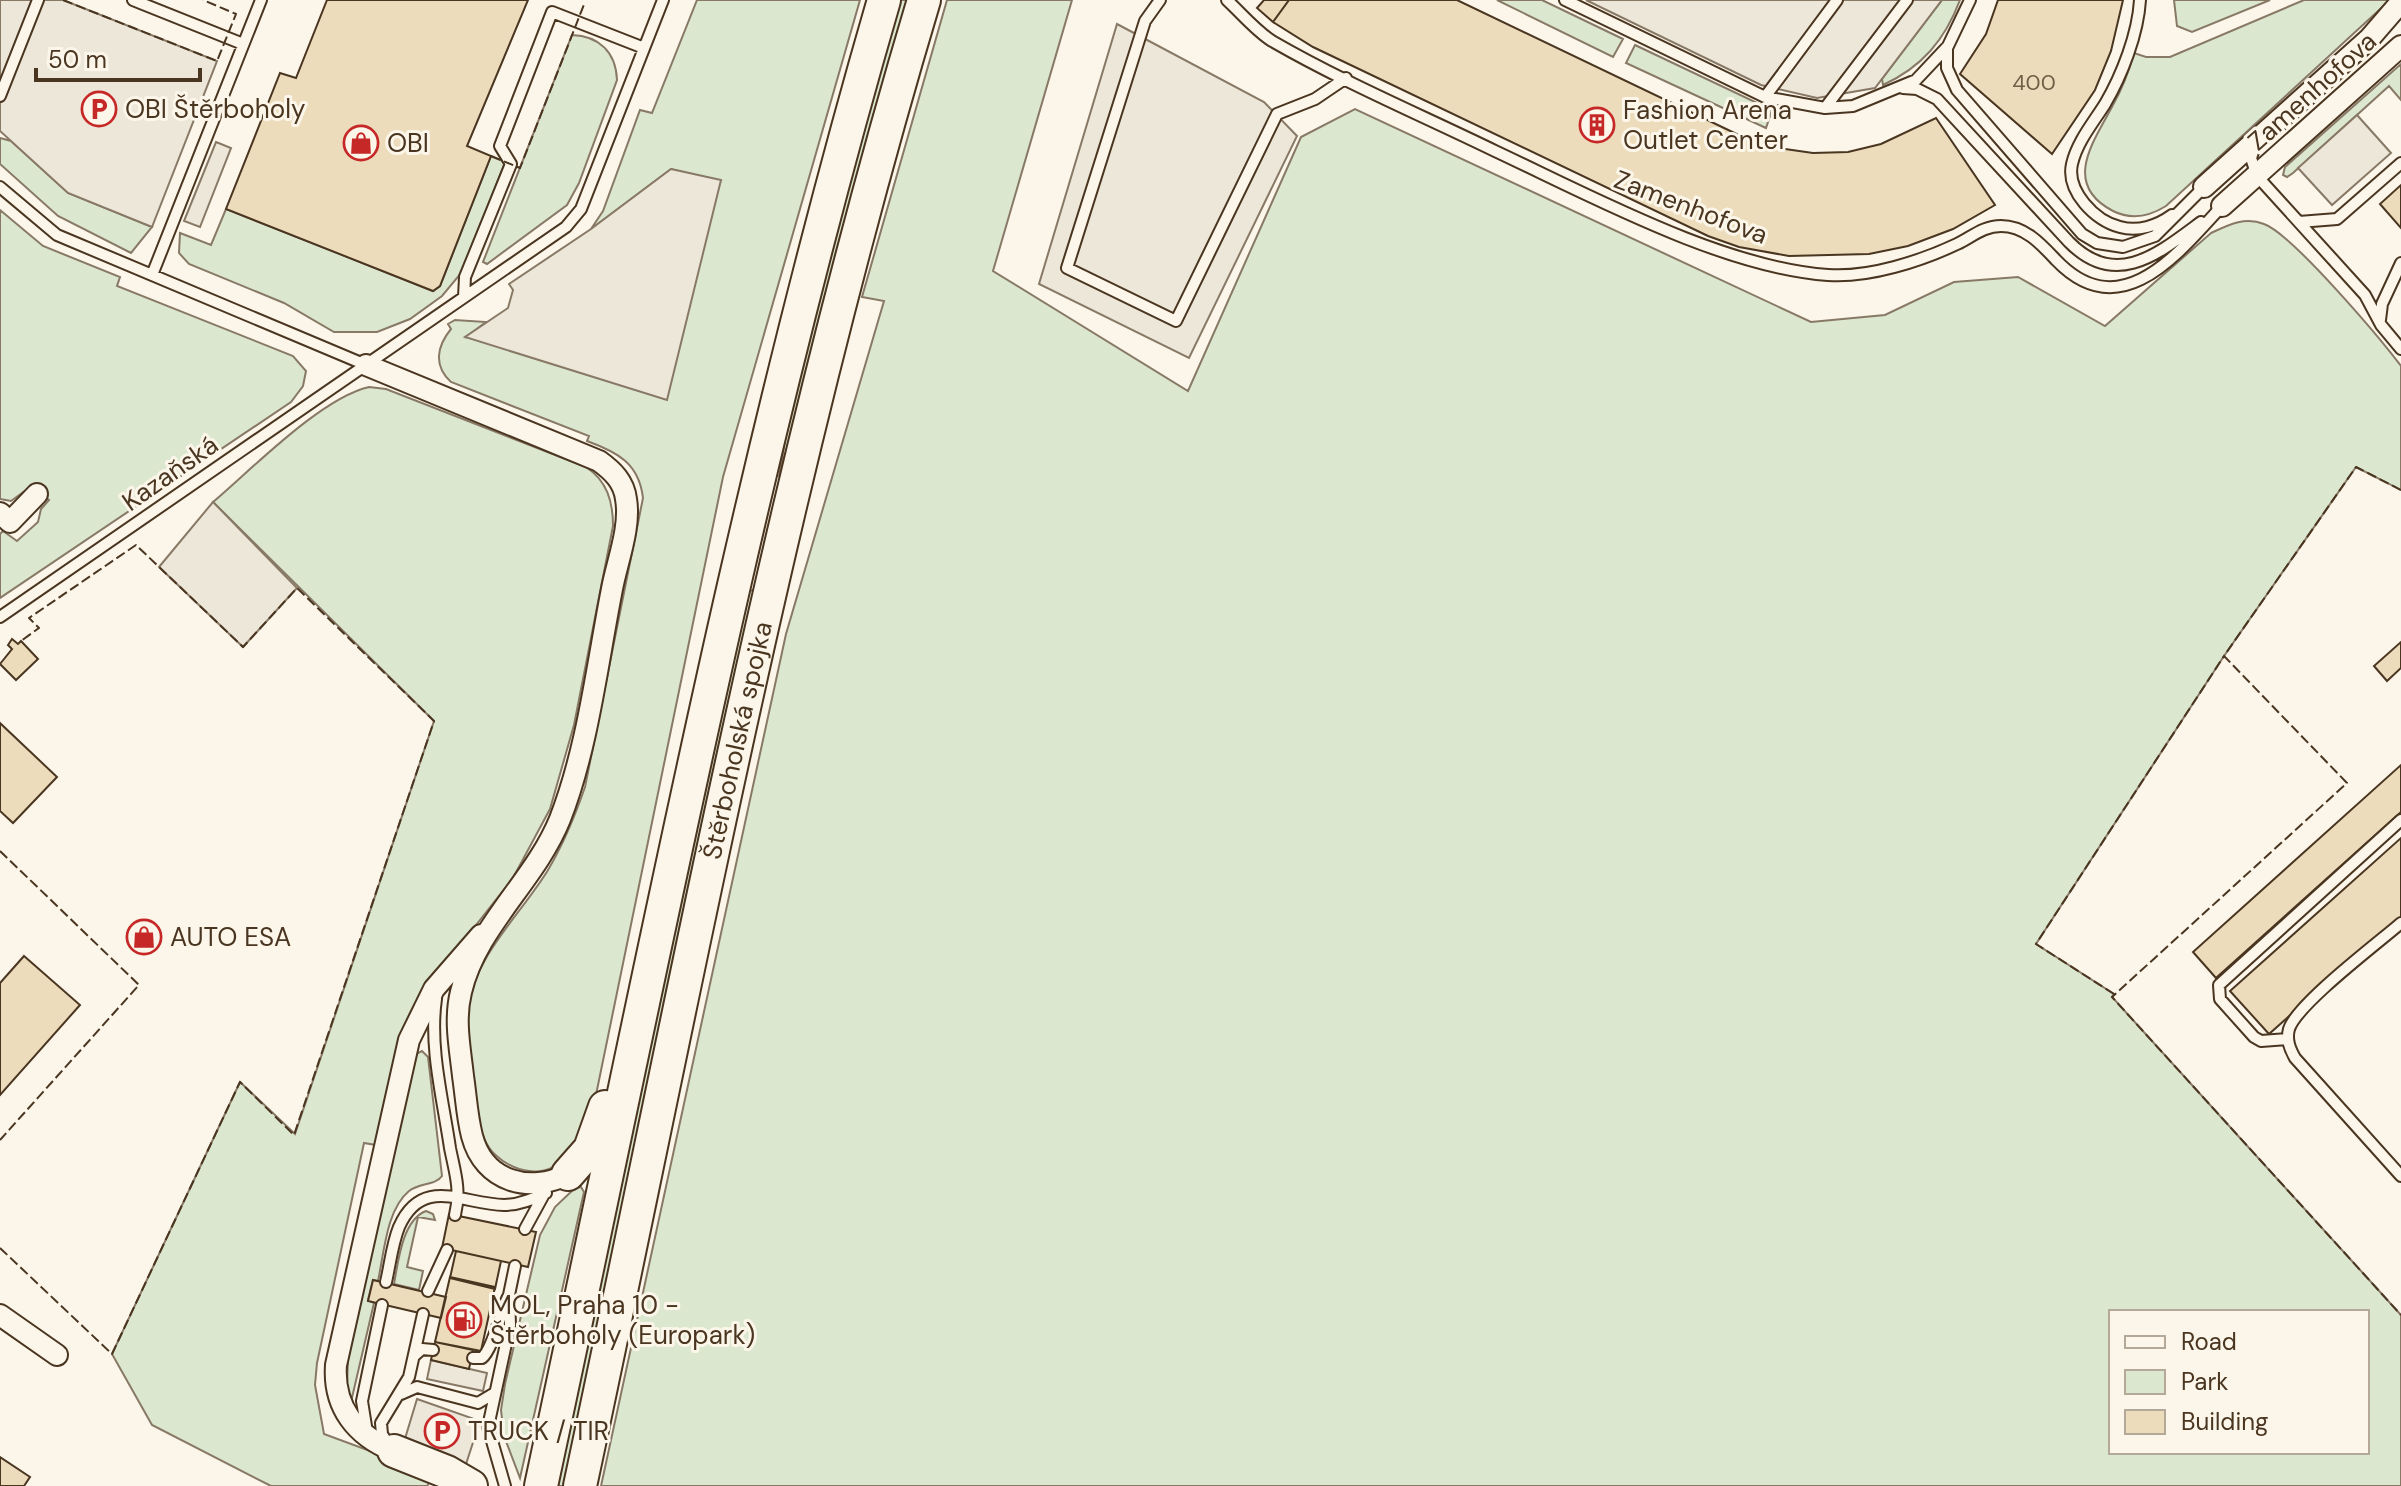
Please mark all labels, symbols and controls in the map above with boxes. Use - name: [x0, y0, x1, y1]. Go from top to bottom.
- street label: Zamenhofova: [2241, 24, 2383, 158]
- scale bar: [36, 32, 200, 82]
- text: 50 m: [48, 44, 107, 75]
- house number: 400: [2012, 68, 2056, 97]
- parking icon: OBI Štěrboholy: [80, 90, 118, 128]
- place label: OBI Štěrboholy: [125, 92, 305, 126]
- place label: Fashion Arena Outlet Center: [1623, 93, 1792, 157]
- building icon: Fashion Arena Outlet Center: [1578, 106, 1616, 144]
- shop icon: OBI: [342, 124, 380, 162]
- place label: OBI: [387, 126, 429, 160]
- street label: Zamenhofova: [1609, 162, 1773, 252]
- street label: Kazaňská: [115, 428, 225, 518]
- street label: Štěrboholská spojka: [695, 618, 780, 862]
- shop icon: AUTO ESA: [125, 918, 163, 956]
- place label: AUTO ESA: [170, 920, 291, 954]
- place label: MOL, Praha 10 - Štěrboholy (Europark): [490, 1288, 755, 1352]
- fuel station icon: MOL, Praha 10 - Štěrboholy (Europark): [445, 1301, 483, 1339]
- legend: [2109, 1310, 2369, 1454]
- text: Road: [2181, 1326, 2237, 1357]
- text: Park: [2181, 1366, 2228, 1397]
- text: Building: [2181, 1406, 2268, 1437]
- parking icon: TRUCK / TIR: [423, 1412, 461, 1450]
- place label: TRUCK / TIR: [468, 1414, 609, 1448]

